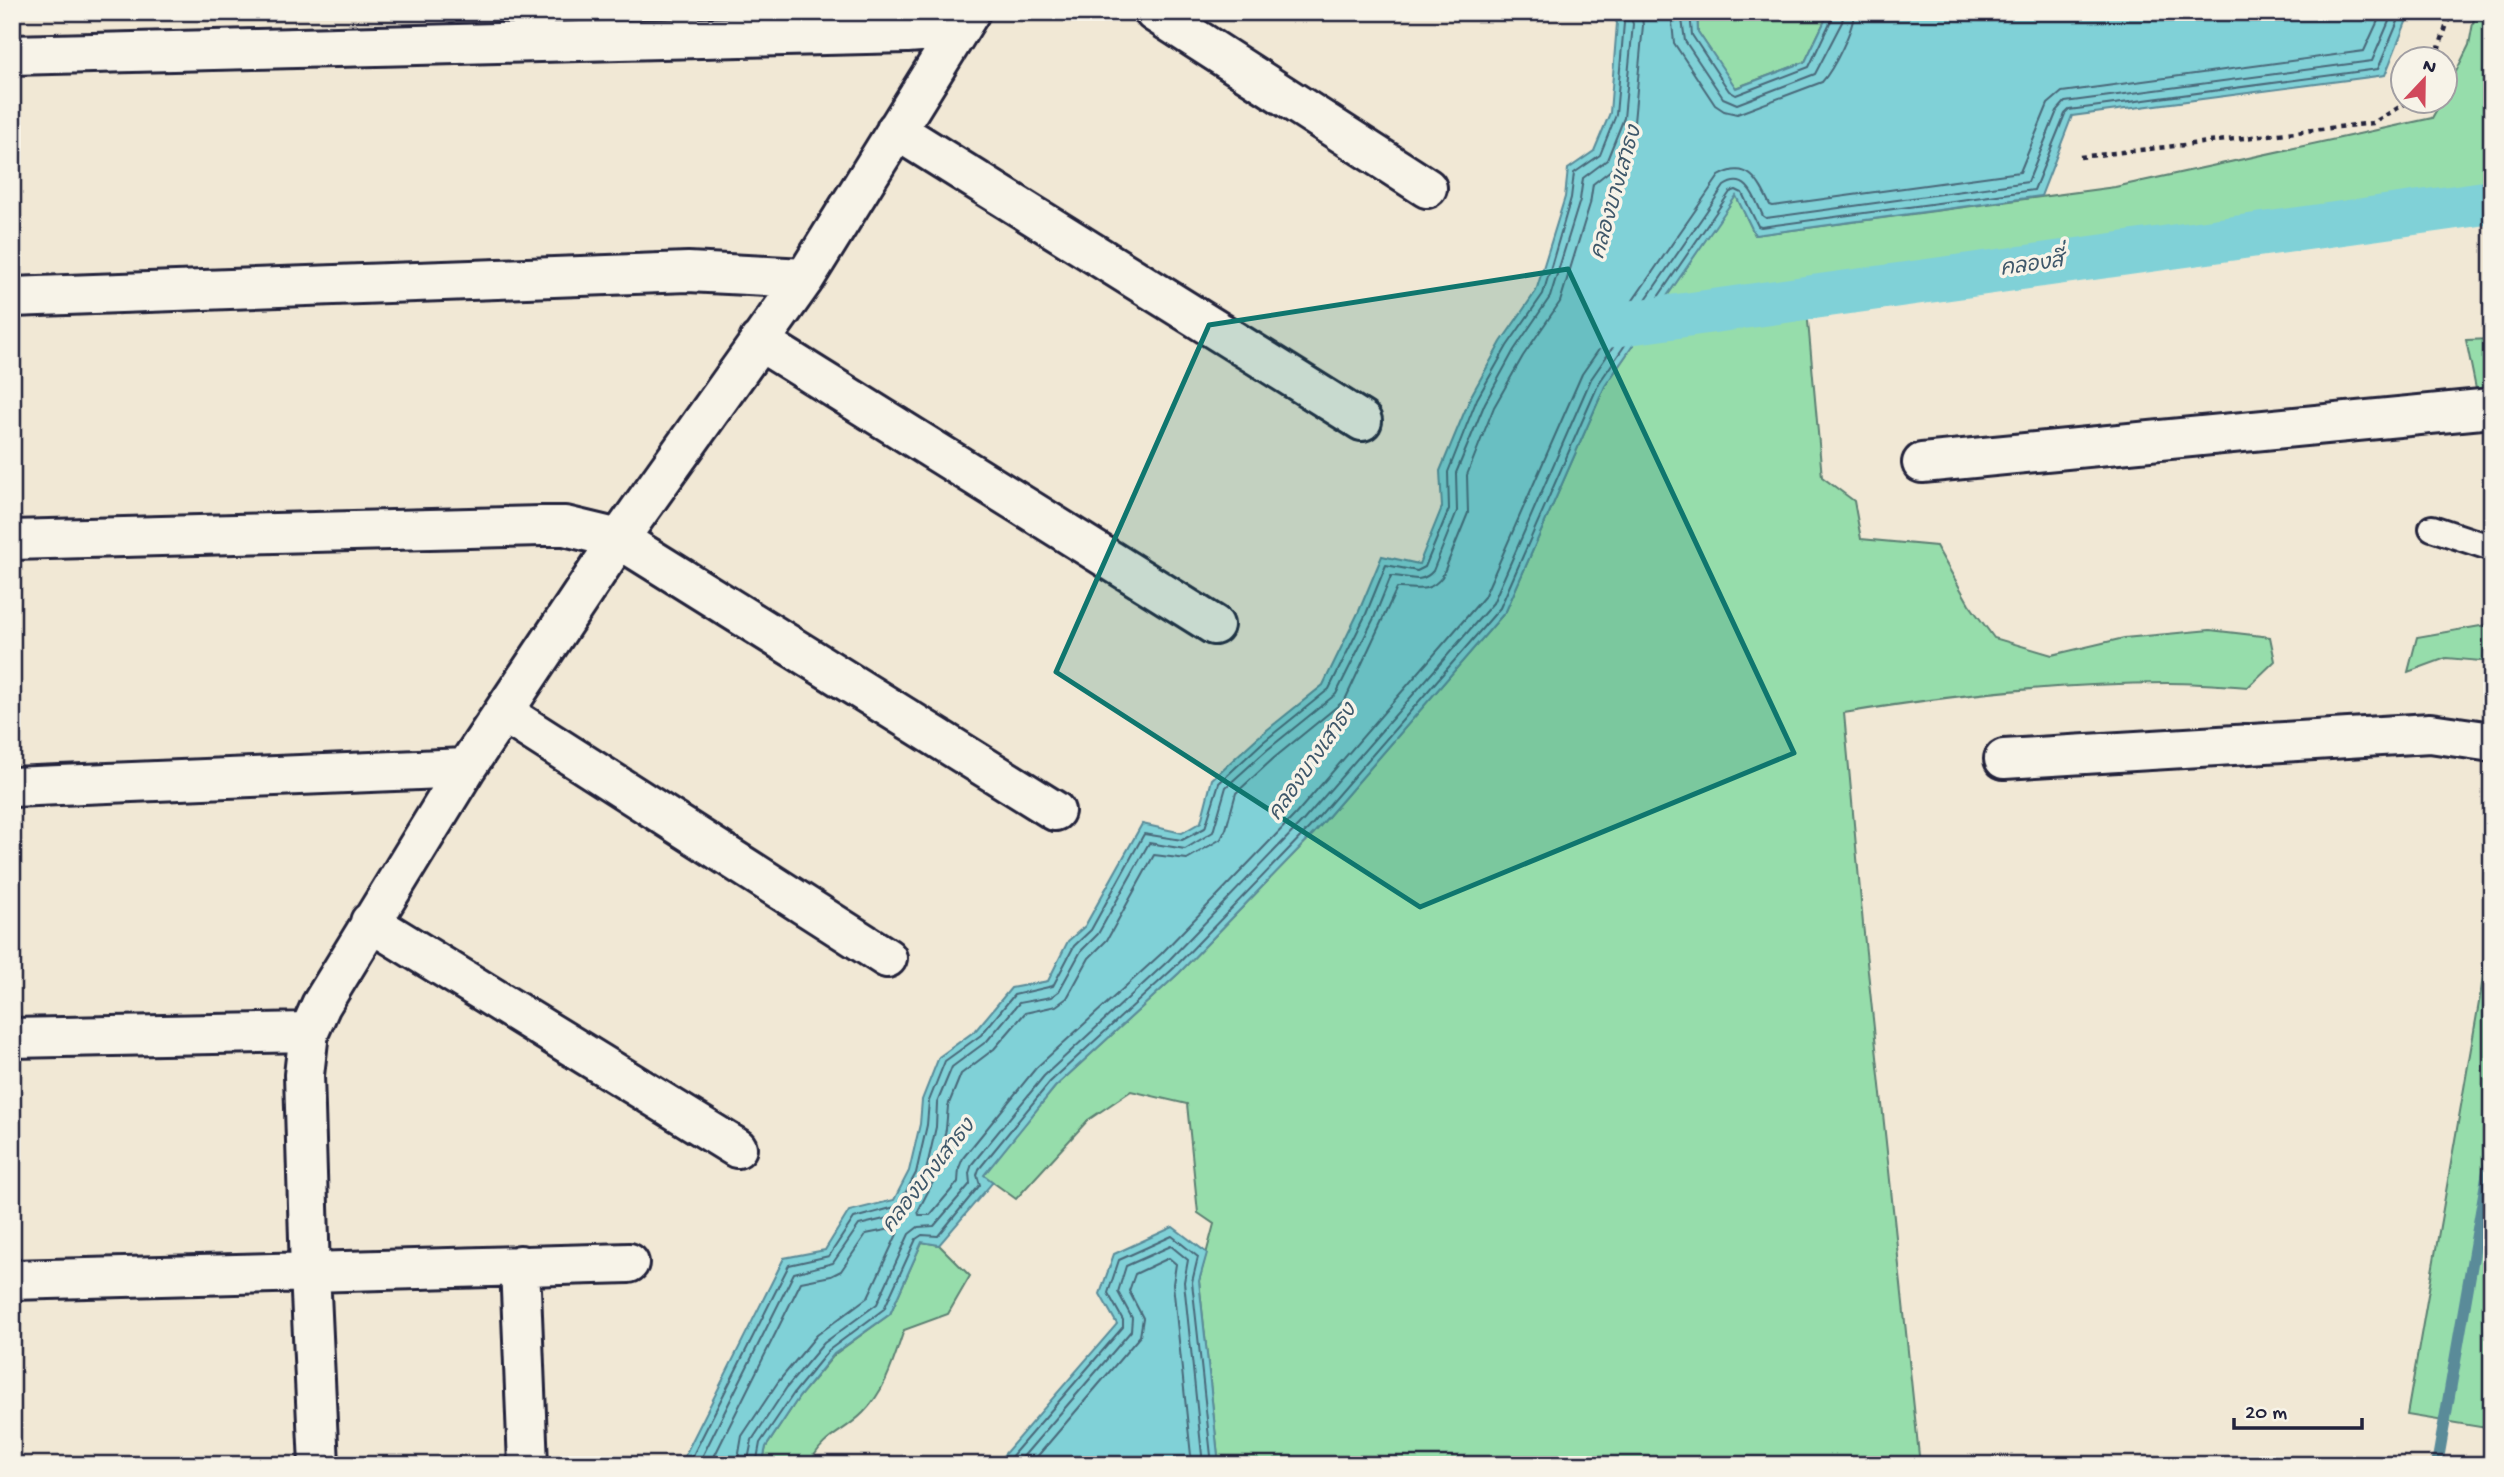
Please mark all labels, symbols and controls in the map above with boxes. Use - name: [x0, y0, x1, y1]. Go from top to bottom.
- north arrow: [2388, 46, 2458, 116]
- text: N: [2419, 54, 2439, 80]
- water label: คลองบางเสาธง: [1587, 122, 1649, 262]
- water label: คลองสี่: [1998, 239, 2072, 284]
- water label: คลองบางเสาธง: [1265, 698, 1365, 826]
- water label: คลองบางเสาธง: [878, 1114, 983, 1239]
- scale bar: [2234, 1386, 2362, 1430]
- text: 20 m: [2245, 1402, 2287, 1427]

